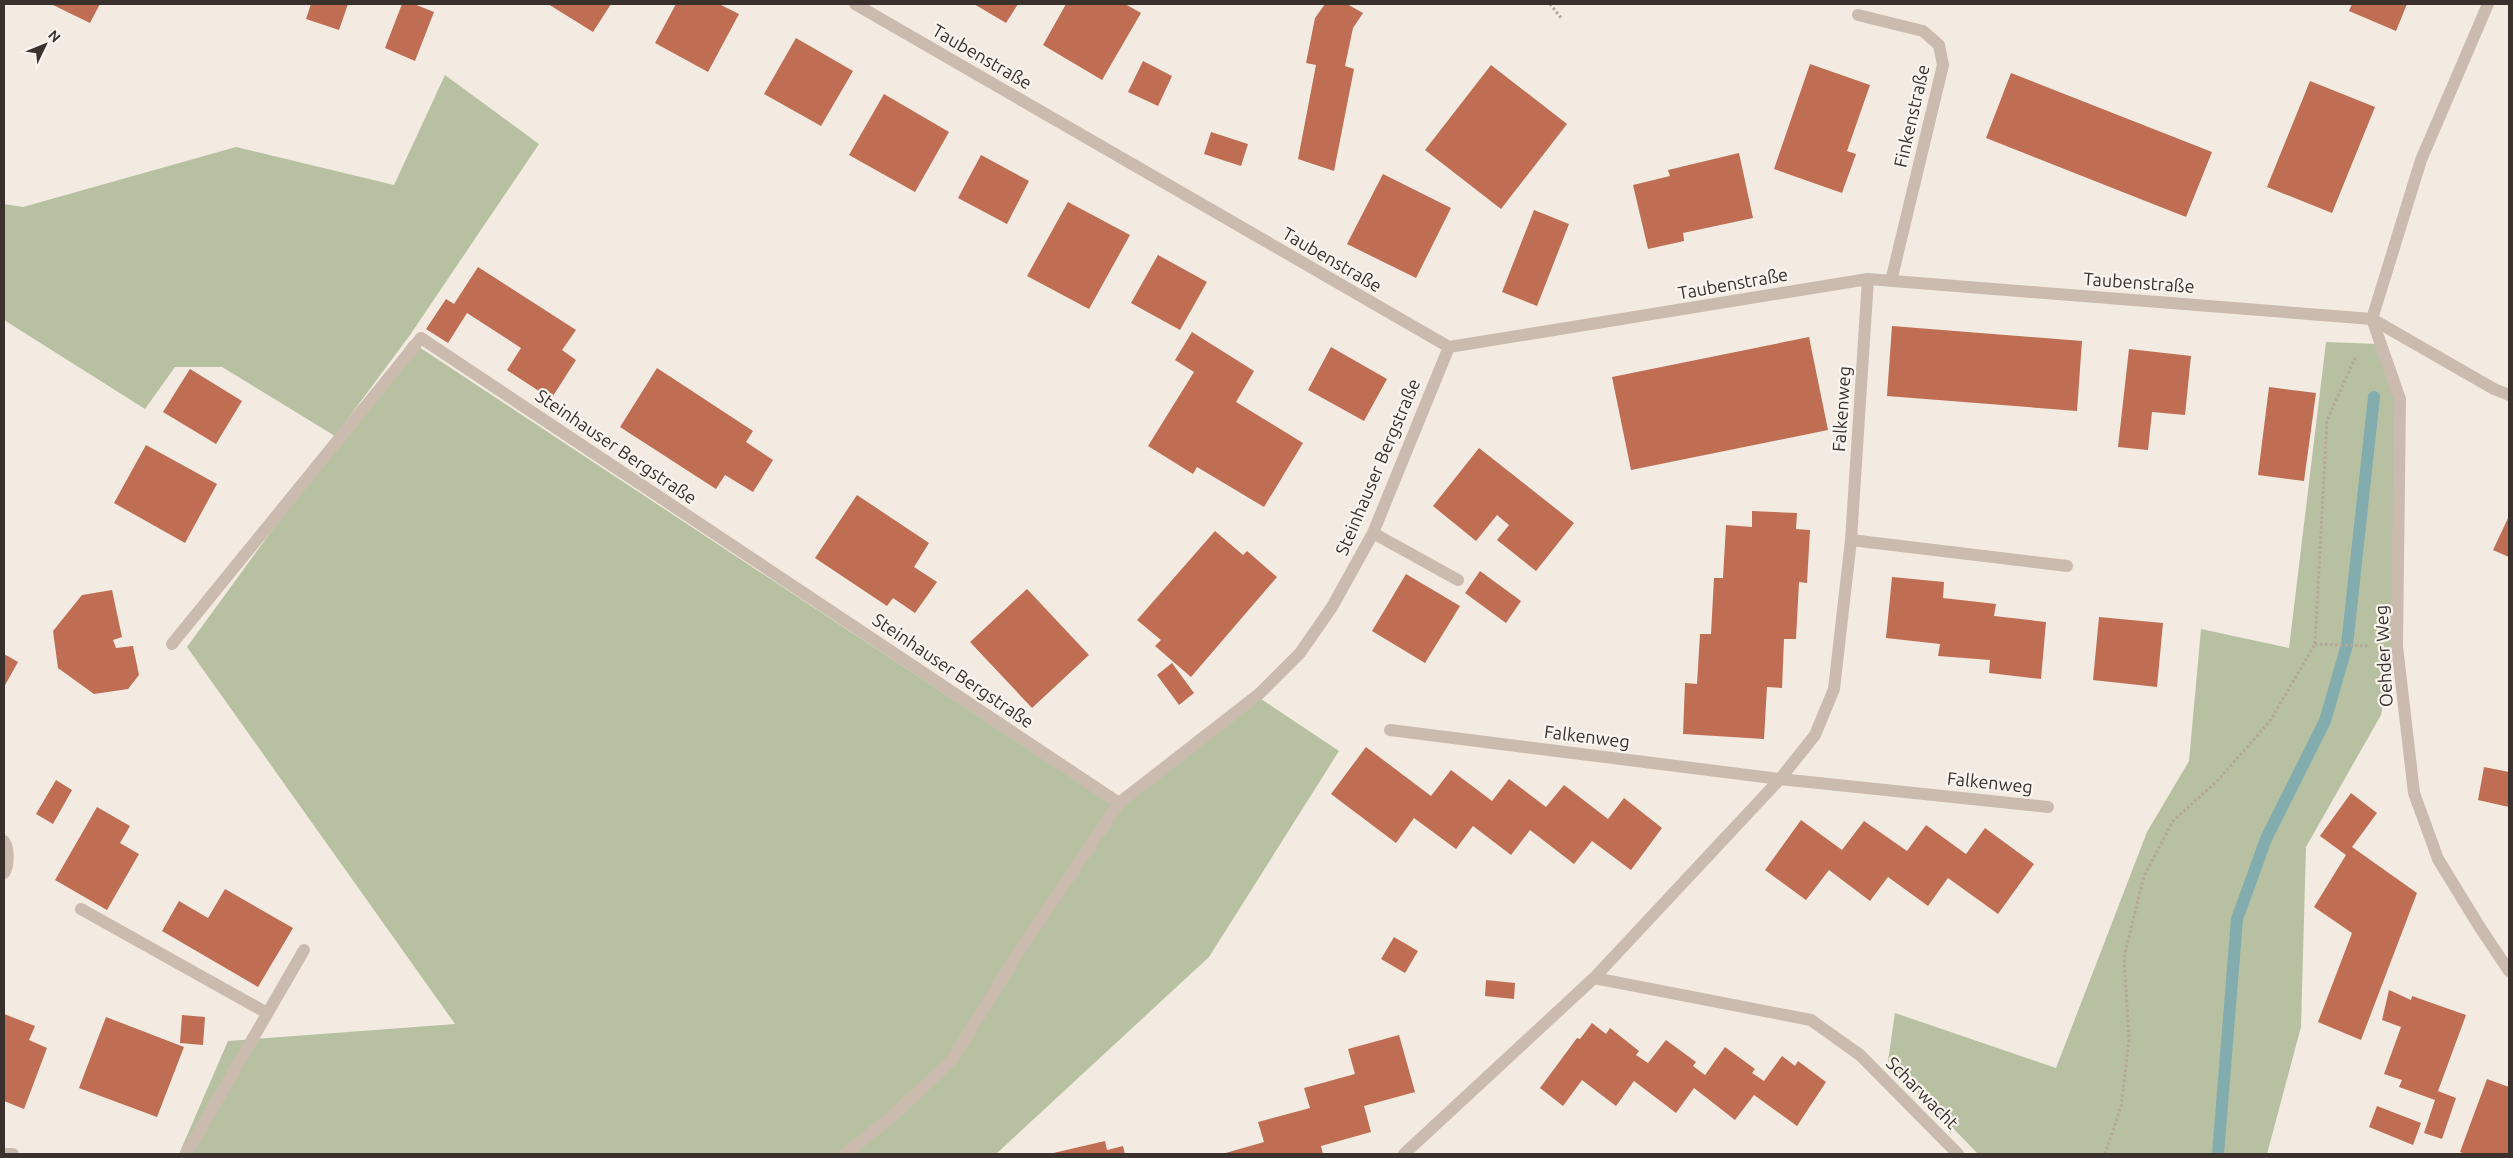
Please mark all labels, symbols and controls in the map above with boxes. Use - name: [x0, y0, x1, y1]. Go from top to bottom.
- north arrow: [20, 20, 70, 70]
- street label: Taubenstraße: [929, 20, 1036, 93]
- text: N: [45, 27, 64, 45]
- street label: Finkenstraße: [1889, 62, 1933, 169]
- street label: Taubenstraße: [1279, 223, 1386, 296]
- street label: Taubenstraße: [1676, 264, 1789, 303]
- street label: Taubenstraße: [2083, 268, 2195, 296]
- street label: Falkenweg: [1828, 365, 1854, 453]
- street label: Steinhauser Bergstraße: [1331, 375, 1423, 558]
- street label: Steinhauser Bergstraße: [532, 385, 701, 508]
- street label: Oehder Weg: [2370, 604, 2396, 708]
- street label: Steinhauser Bergstraße: [869, 609, 1038, 732]
- street label: Falkenweg: [1543, 721, 1631, 751]
- street label: Falkenweg: [1946, 768, 2034, 796]
- street label: Scharwacht: [1883, 1052, 1963, 1132]

